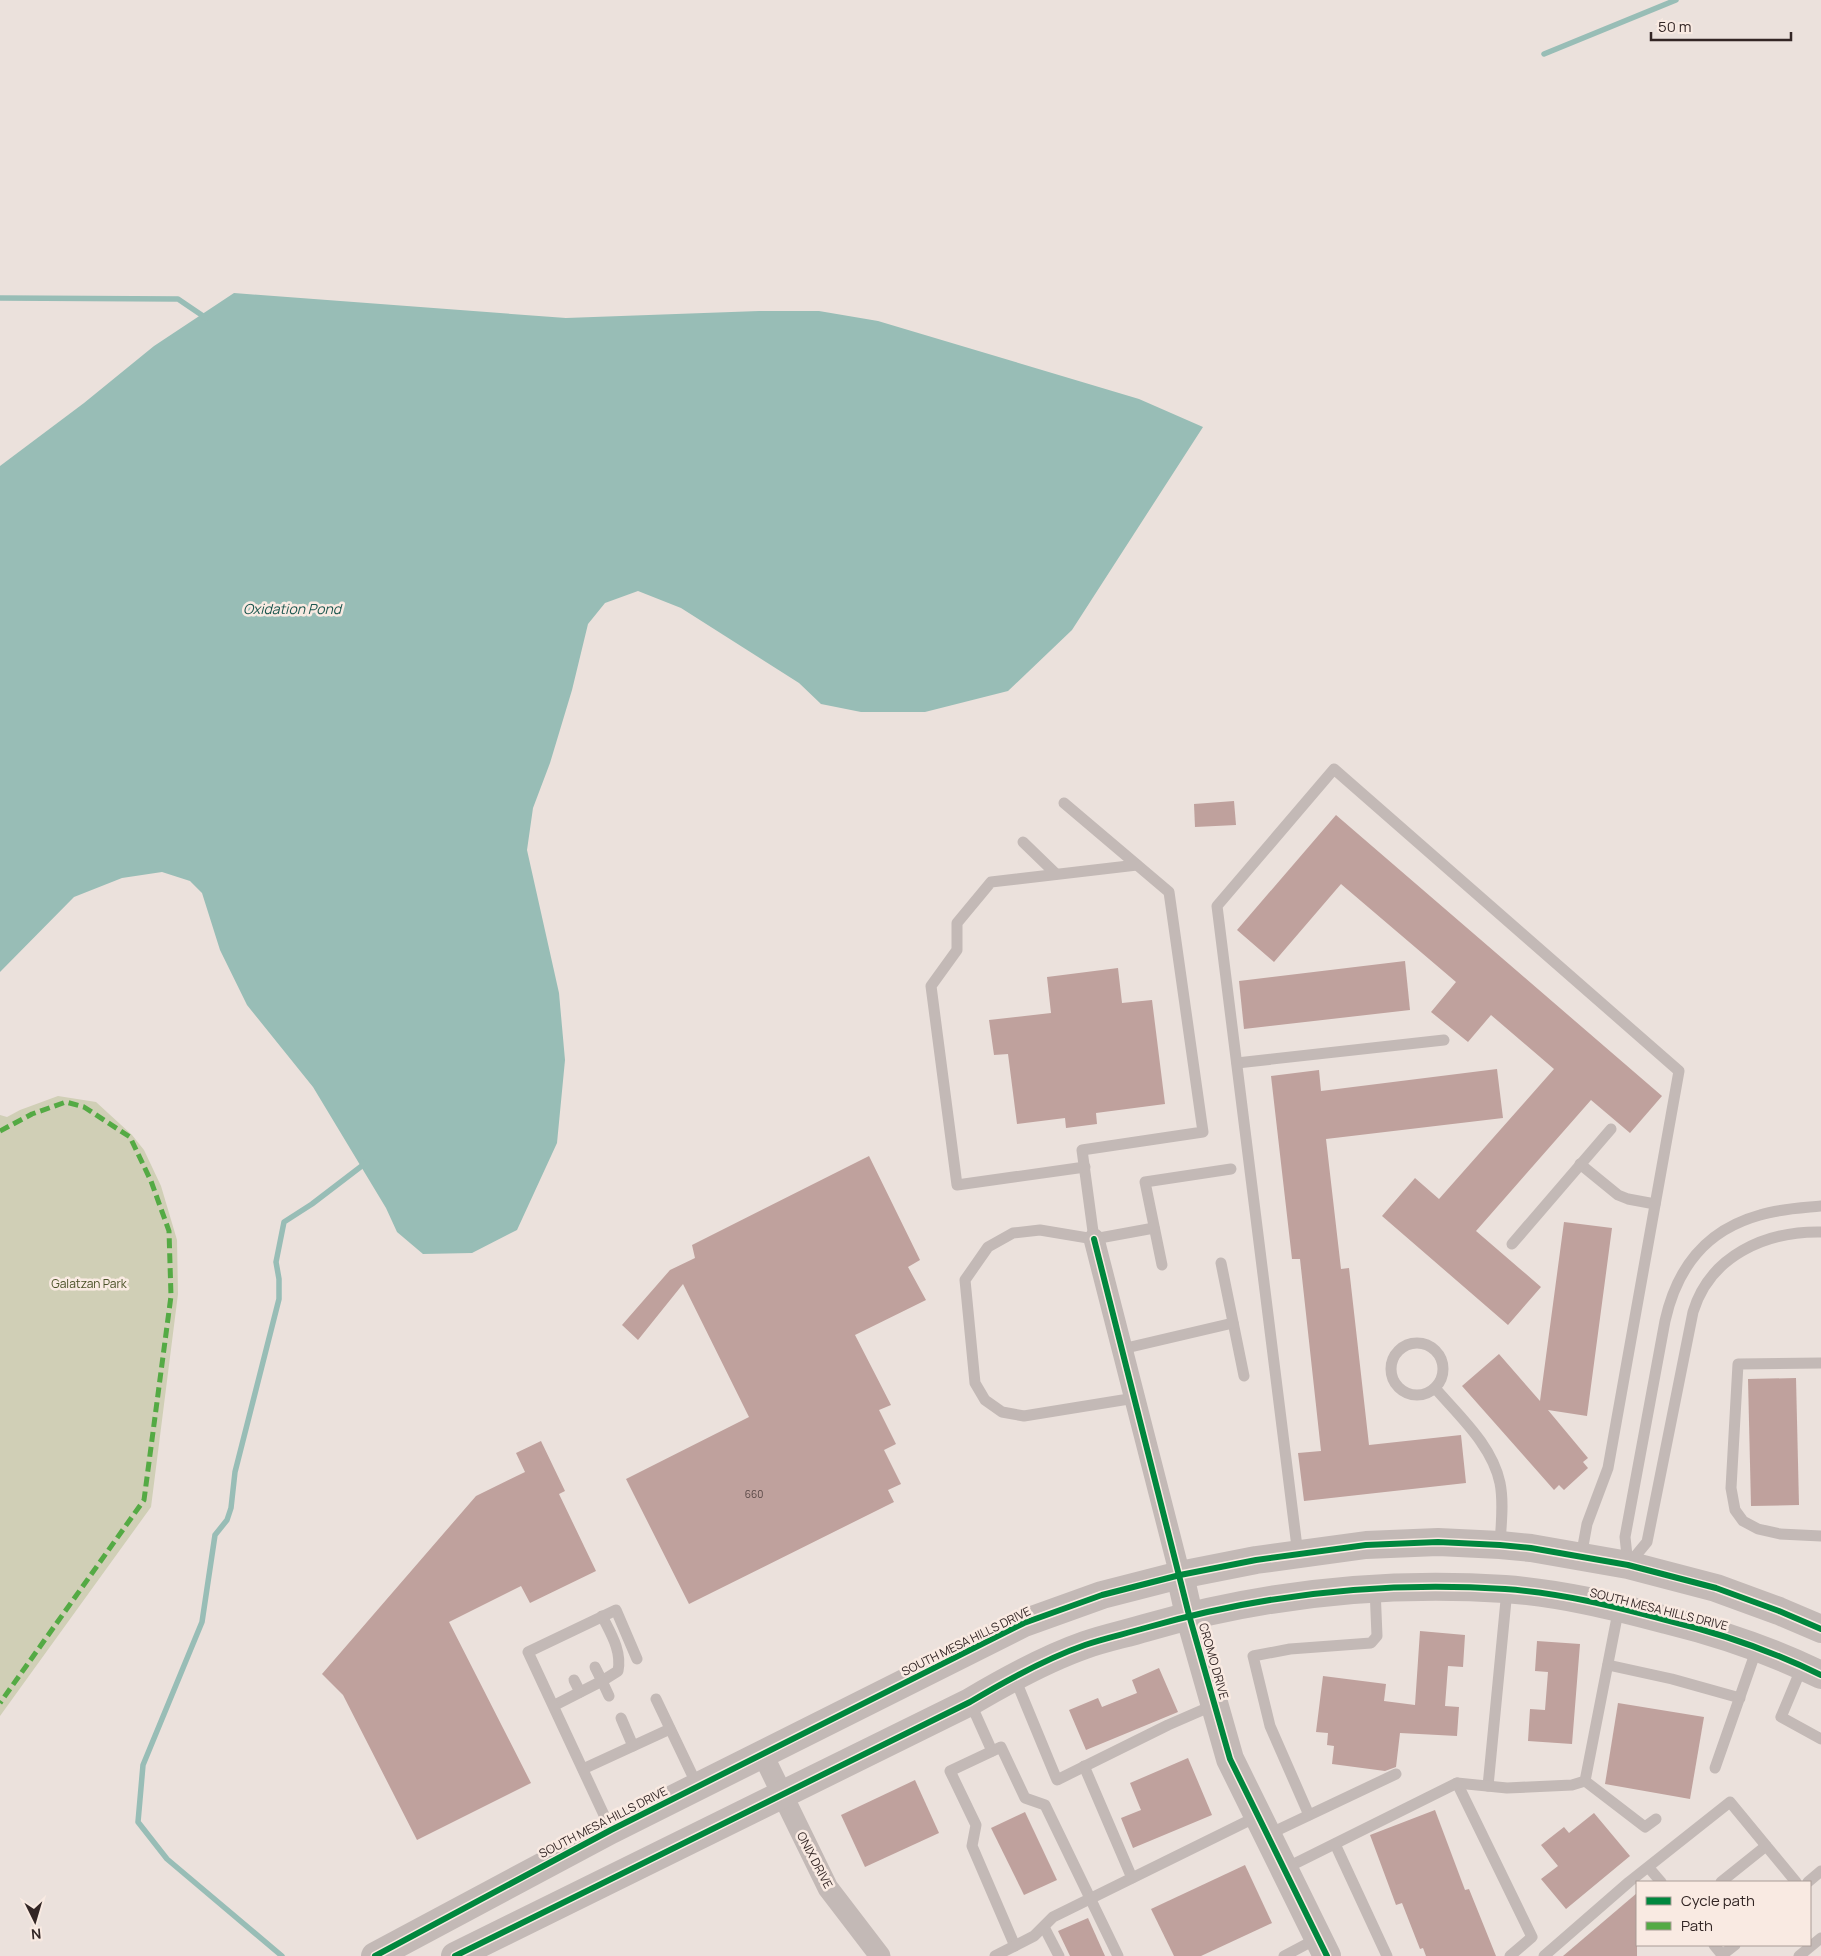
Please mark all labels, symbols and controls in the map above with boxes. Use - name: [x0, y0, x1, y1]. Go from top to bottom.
- scale bar: [1651, 10, 1791, 42]
- text: 50 m: [1658, 16, 1692, 37]
- water label: Oxidation Pond: [243, 599, 343, 618]
- park label: Galatzan Park: [51, 1275, 128, 1292]
- house number: 660: [745, 1487, 763, 1501]
- street label: SOUTH MESA HILLS DRIVE: [1588, 1584, 1730, 1634]
- street label: SOUTH MESA HILLS DRIVE: [899, 1602, 1034, 1680]
- street label: CROMO DRIVE: [1195, 1621, 1233, 1701]
- street label: SOUTH MESA HILLS DRIVE: [536, 1782, 670, 1862]
- street label: ONIX DRIVE: [793, 1829, 837, 1891]
- legend: [1636, 1881, 1811, 1946]
- text: Cycle path: [1681, 1890, 1755, 1911]
- north arrow: [10, 1896, 60, 1946]
- text: Path: [1681, 1915, 1713, 1936]
- text: N: [30, 1925, 42, 1944]

